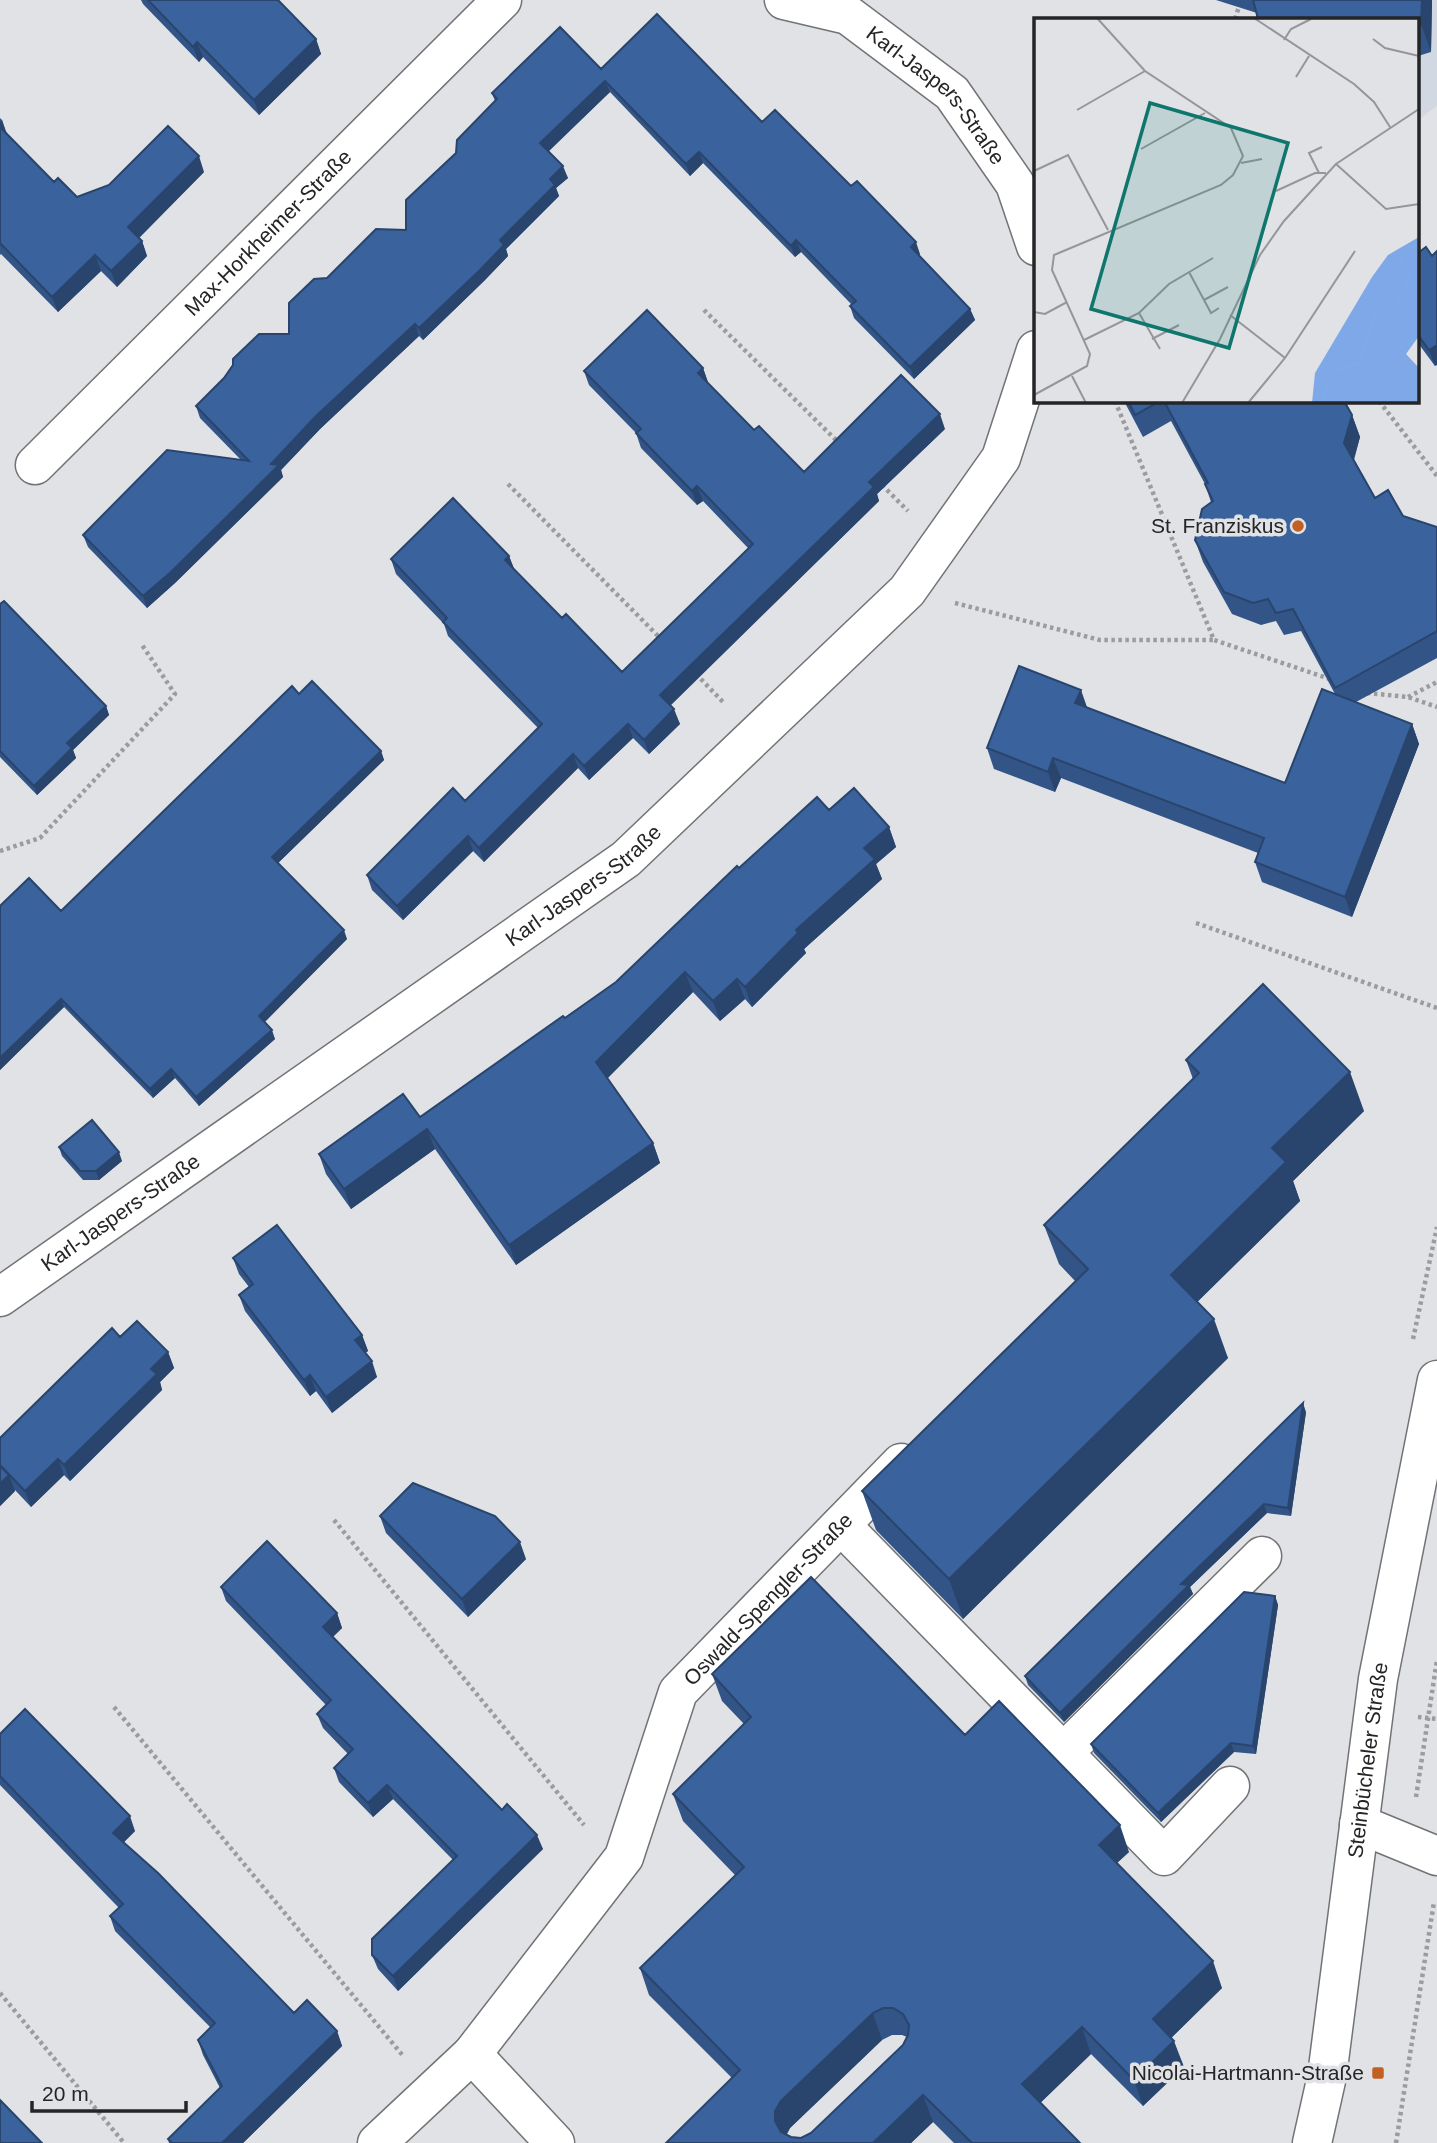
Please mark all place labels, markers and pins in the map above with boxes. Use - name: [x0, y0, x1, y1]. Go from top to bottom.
- place label: St. Franziskus: [1151, 514, 1284, 537]
- marker: St. Franziskus: [1290, 518, 1306, 534]
- place label: Nicolai-Hartmann-Straße: [1132, 2061, 1364, 2084]
- marker: Nicolai-Hartmann-Straße: [1370, 2065, 1386, 2081]

